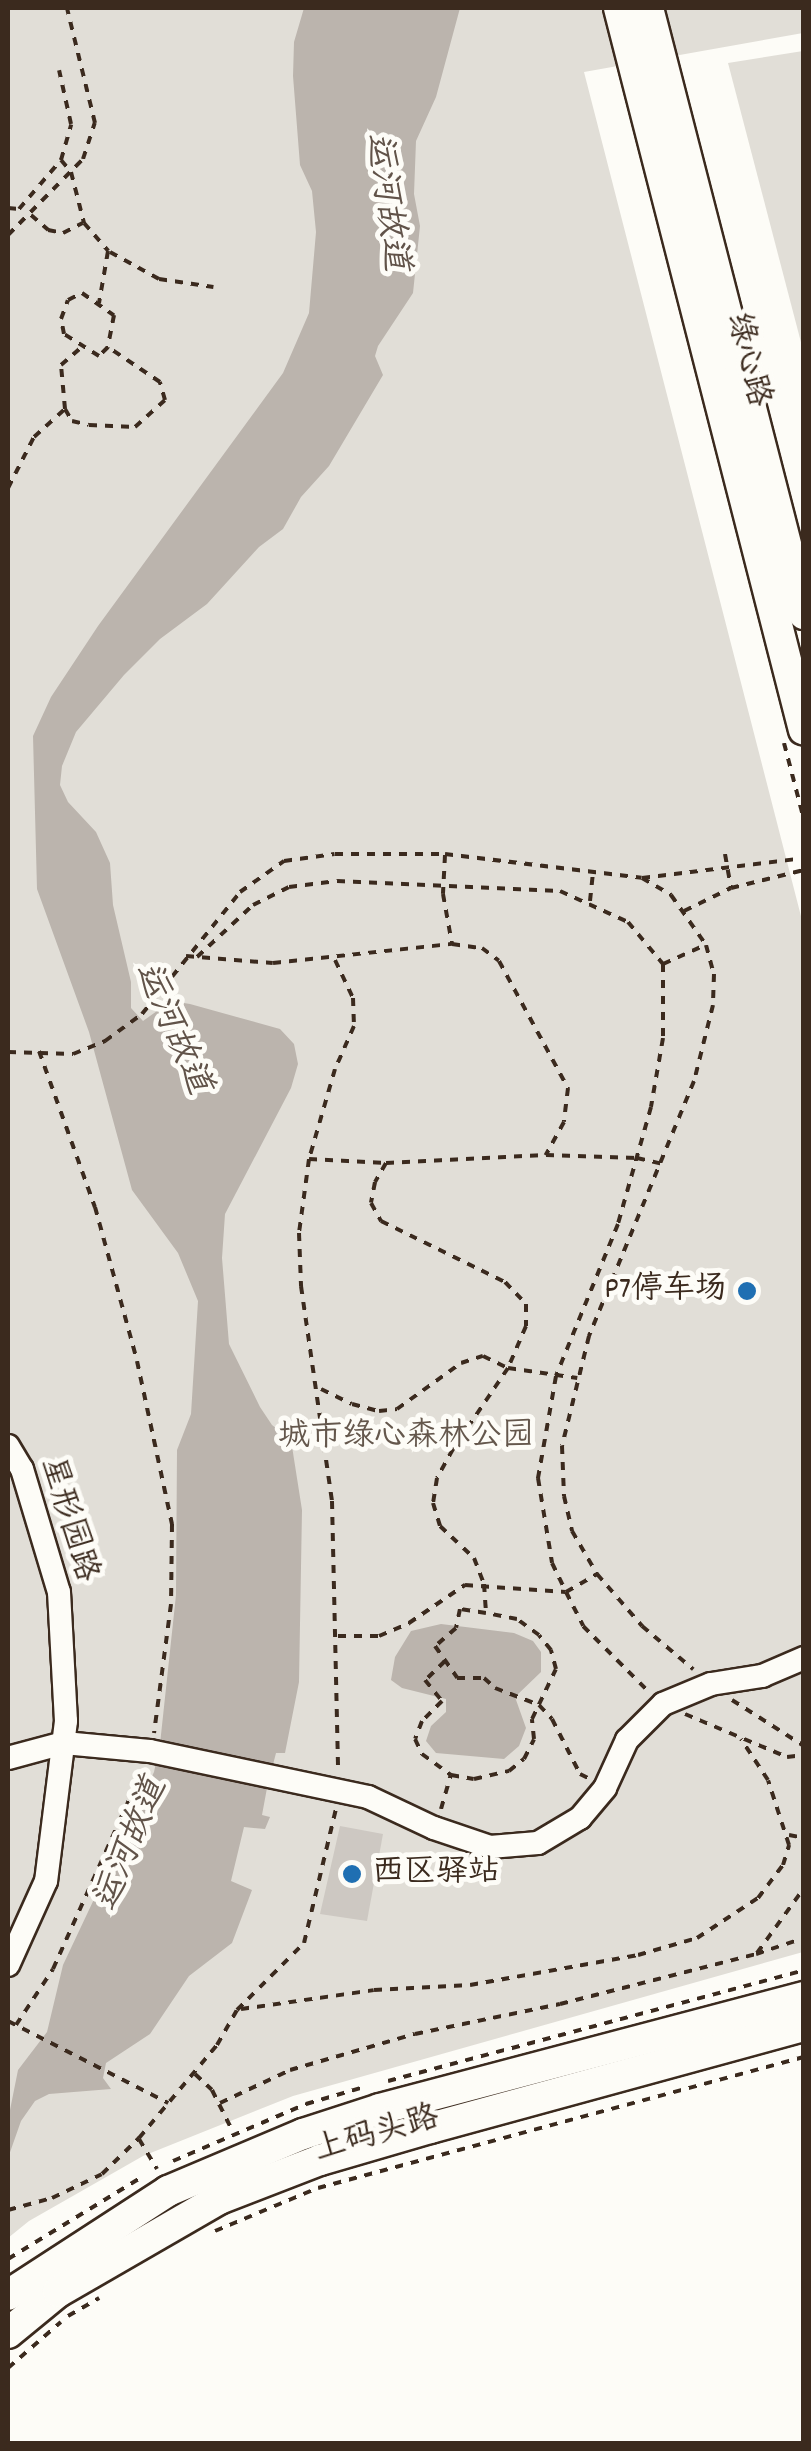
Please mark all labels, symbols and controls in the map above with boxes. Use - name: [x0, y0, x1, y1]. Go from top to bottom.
- water label: 运河故道: [354, 130, 416, 274]
- street label: 绿心路: [716, 309, 776, 411]
- water label: 运河故道: [123, 957, 219, 1101]
- place label: P7停车场: [604, 1272, 727, 1310]
- marker: P7停车场: [736, 1280, 758, 1302]
- park label: 城市绿心森林公园: [278, 1419, 534, 1457]
- street label: 星形园路: [30, 1453, 104, 1587]
- water label: 运河故道: [86, 1772, 178, 1918]
- place label: 西区驿站: [372, 1855, 500, 1893]
- marker: 西区驿站: [341, 1863, 363, 1885]
- street label: 上码头路: [310, 2100, 444, 2172]

